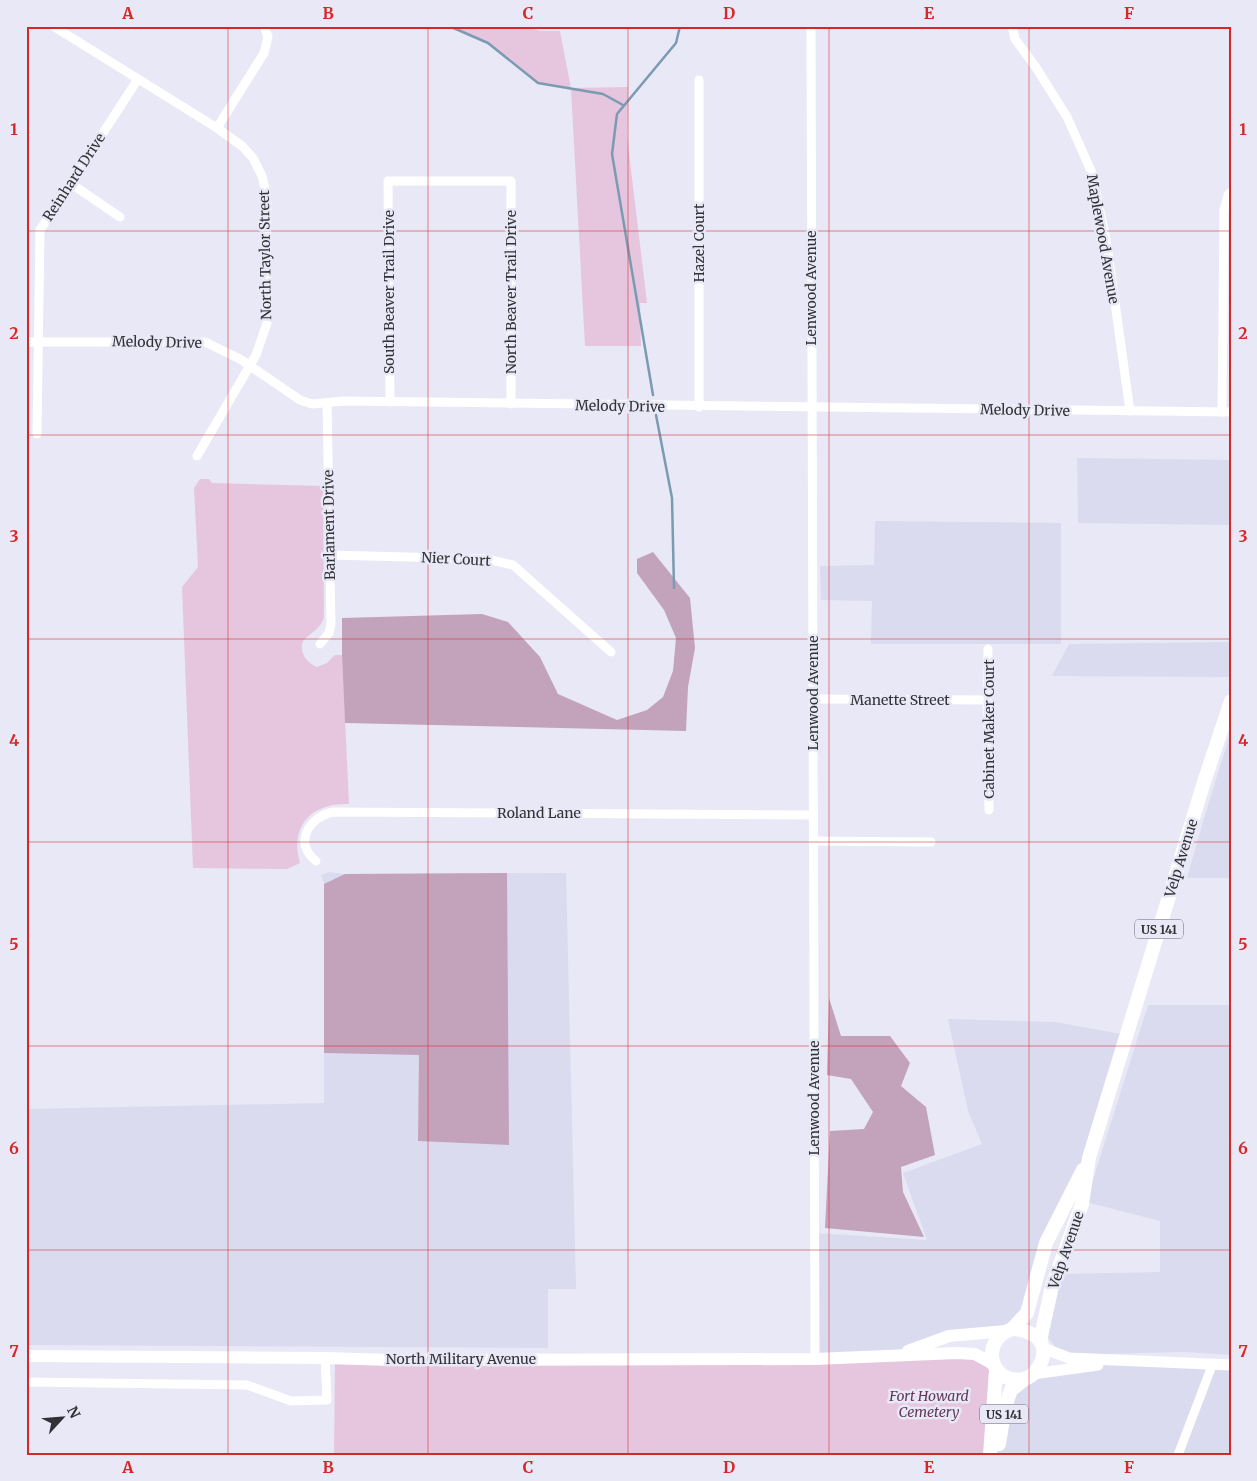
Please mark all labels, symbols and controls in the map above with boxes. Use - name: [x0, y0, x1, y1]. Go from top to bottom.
- text: A: [121, 3, 134, 23]
- text: B: [322, 3, 334, 23]
- text: C: [523, 3, 533, 23]
- text: D: [723, 3, 735, 23]
- text: E: [924, 3, 935, 23]
- text: F: [1124, 3, 1134, 23]
- text: 1: [10, 119, 18, 139]
- text: 1: [1239, 119, 1247, 139]
- street label: Reinhard Drive: [39, 130, 109, 224]
- street label: Maplewood Avenue: [1083, 173, 1123, 305]
- street label: North Taylor Street: [255, 189, 275, 320]
- street label: Hazel Court: [690, 203, 708, 282]
- street label: South Beaver Trail Drive: [380, 210, 398, 374]
- street label: North Beaver Trail Drive: [502, 210, 520, 374]
- street label: Lenwood Avenue: [802, 231, 820, 345]
- text: 2: [9, 323, 19, 343]
- text: 2: [1238, 323, 1248, 343]
- street label: Melody Drive: [112, 332, 202, 352]
- street label: Melody Drive: [575, 396, 665, 416]
- street label: Melody Drive: [980, 400, 1070, 420]
- street label: Barlament Drive: [319, 470, 339, 580]
- text: 3: [9, 526, 19, 546]
- text: 3: [1238, 526, 1248, 546]
- street label: Nier Court: [421, 548, 492, 570]
- street label: Lenwood Avenue: [804, 636, 822, 750]
- street label: Cabinet Maker Court: [980, 659, 998, 799]
- street label: Manette Street: [850, 691, 950, 709]
- text: 4: [9, 730, 19, 750]
- text: 4: [1238, 730, 1248, 750]
- street label: Roland Lane: [497, 804, 581, 822]
- street label: Velp Avenue: [1160, 817, 1201, 900]
- road number: US 141: [1135, 920, 1183, 939]
- text: 5: [9, 934, 19, 954]
- text: 5: [1238, 934, 1248, 954]
- street label: Lenwood Avenue: [805, 1041, 823, 1155]
- text: 6: [9, 1138, 19, 1158]
- text: 6: [1238, 1138, 1248, 1158]
- street label: Velp Avenue: [1044, 1209, 1088, 1292]
- text: 7: [9, 1341, 19, 1361]
- text: 7: [1238, 1341, 1248, 1361]
- street label: North Military Avenue: [386, 1350, 536, 1368]
- park label: Fort Howard Cemetery: [888, 1387, 969, 1421]
- north arrow: [38, 1394, 88, 1444]
- text: N: [63, 1403, 84, 1421]
- road number: US 141: [980, 1405, 1028, 1424]
- text: A: [121, 1457, 134, 1477]
- text: B: [322, 1457, 334, 1477]
- text: C: [523, 1457, 533, 1477]
- text: D: [723, 1457, 735, 1477]
- text: E: [924, 1457, 935, 1477]
- text: F: [1124, 1457, 1134, 1477]

